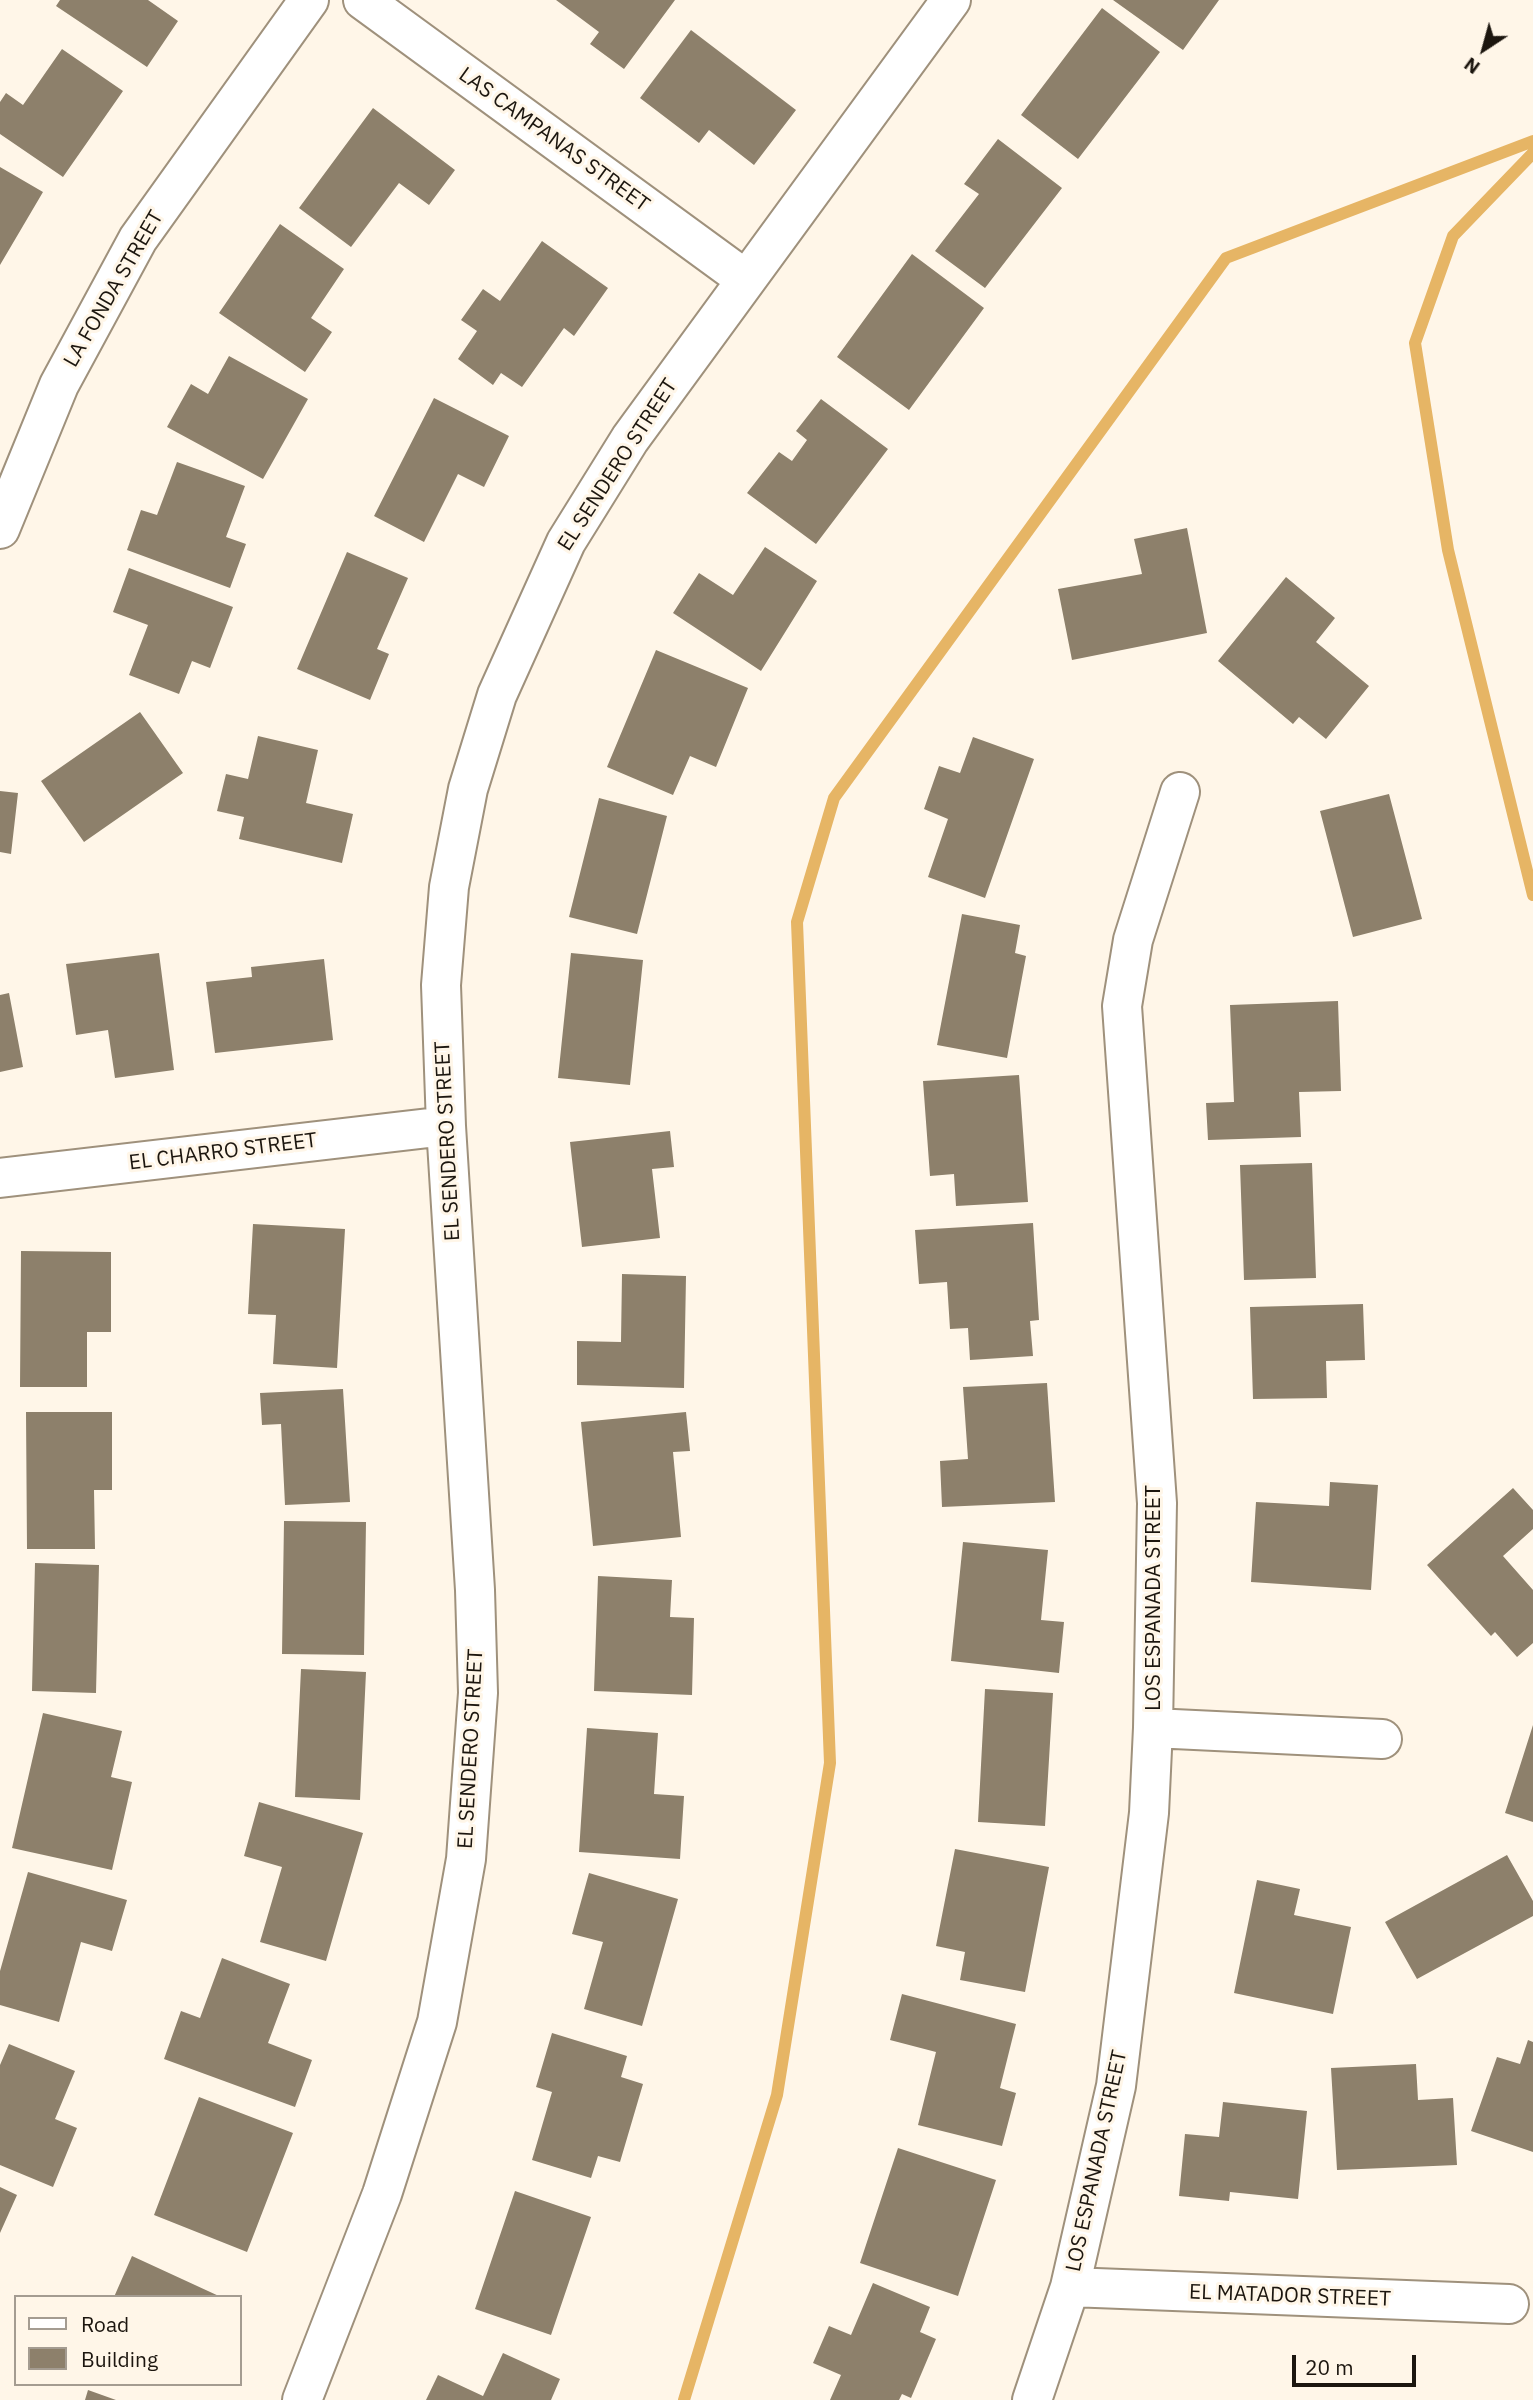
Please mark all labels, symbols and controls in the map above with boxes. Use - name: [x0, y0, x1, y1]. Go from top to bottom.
- north arrow: [1449, 14, 1519, 84]
- text: N: [1459, 52, 1484, 80]
- street label: LAS CAMPANAS STREET: [454, 62, 654, 218]
- street label: LA FONDA STREET: [59, 206, 169, 372]
- street label: EL SENDERO STREET: [553, 374, 683, 556]
- street label: EL SENDERO STREET: [430, 1040, 466, 1242]
- street label: EL CHARRO STREET: [127, 1128, 319, 1176]
- street label: LOS ESPANADA STREET: [1141, 1485, 1167, 1711]
- street label: EL SENDERO STREET: [453, 1648, 489, 1850]
- street label: LOS ESPANADA STREET: [1061, 2048, 1133, 2274]
- street label: EL MATADOR STREET: [1189, 2280, 1391, 2312]
- legend: [14, 2295, 242, 2386]
- text: Road: [81, 2310, 129, 2338]
- scale bar: [1295, 2340, 1419, 2384]
- text: Building: [81, 2345, 158, 2373]
- text: 20 m: [1305, 2353, 1354, 2381]

